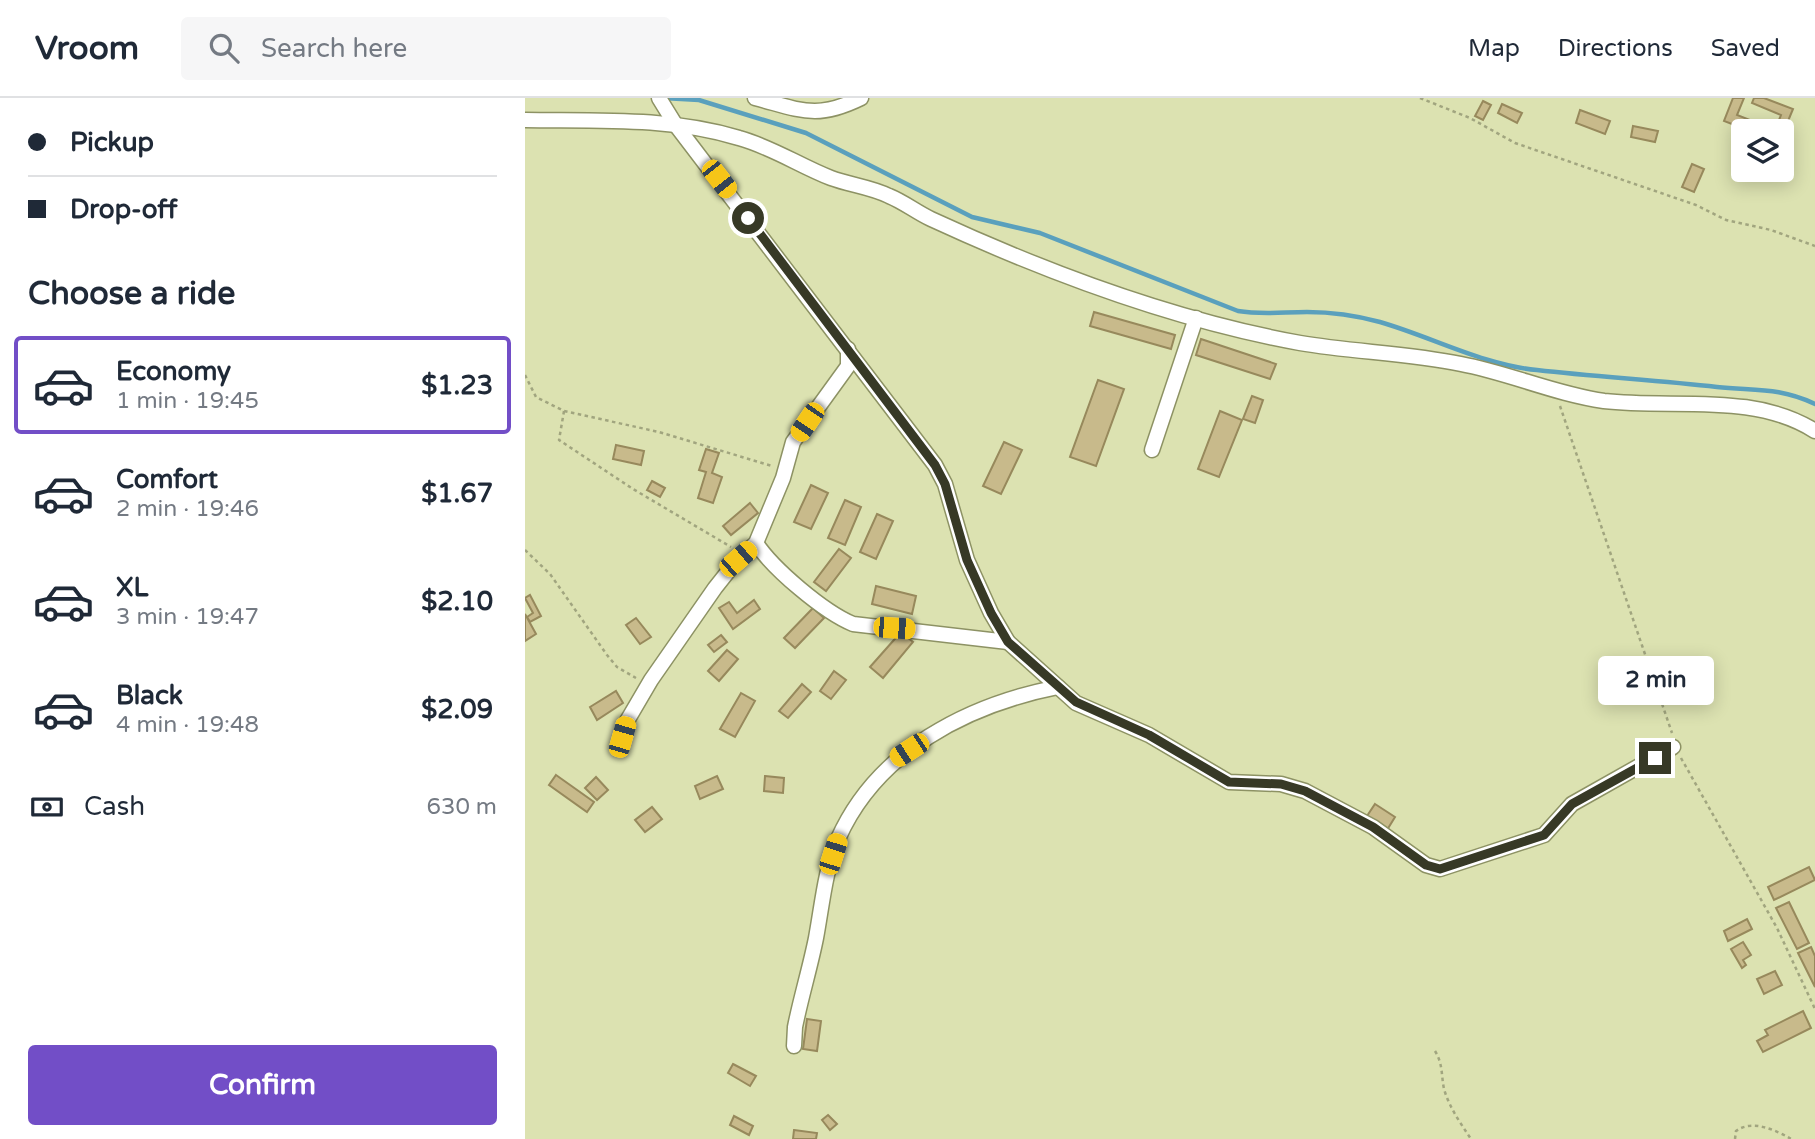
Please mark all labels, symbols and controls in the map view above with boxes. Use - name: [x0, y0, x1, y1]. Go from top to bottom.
- search box: [181, 17, 671, 80]
- text: Vroom: [35, 29, 139, 68]
- icon: search: [205, 29, 243, 67]
- text: Search here: [261, 33, 407, 64]
- text: Map: [1468, 34, 1520, 63]
- text: Directions: [1558, 34, 1673, 63]
- text: Saved: [1711, 34, 1780, 63]
- map controls: [1731, 119, 1794, 182]
- button: layers: [1731, 119, 1794, 182]
- text: Pickup: [70, 127, 154, 158]
- car: [698, 156, 741, 202]
- text: Drop-off: [70, 194, 177, 225]
- route start: [732, 202, 764, 234]
- text: Choose a ride: [28, 275, 235, 313]
- icon: car: [32, 354, 95, 417]
- text: Economy: [116, 356, 231, 387]
- text: $1.23: [421, 370, 493, 401]
- text: 1 min · 19:45: [116, 387, 259, 415]
- car: [787, 399, 828, 445]
- icon: car: [32, 462, 95, 525]
- text: Comfort: [116, 464, 218, 495]
- text: $1.67: [421, 478, 493, 509]
- text: 2 min · 19:46: [116, 495, 259, 523]
- car: [716, 537, 761, 581]
- icon: car: [32, 570, 95, 633]
- text: XL: [116, 572, 148, 603]
- text: $2.10: [421, 586, 493, 617]
- text: 3 min · 19:47: [116, 603, 259, 631]
- car: [873, 616, 916, 640]
- callout: 2 min: [1597, 656, 1713, 706]
- text: 2 min: [1625, 666, 1687, 694]
- icon: car: [32, 678, 95, 741]
- text: Black: [116, 680, 183, 711]
- text: $2.09: [421, 694, 493, 725]
- text: 4 min · 19:48: [116, 711, 259, 739]
- car: [607, 714, 638, 760]
- car: [886, 730, 933, 770]
- route end: [1639, 742, 1671, 774]
- icon: cash: [28, 788, 66, 826]
- text: Cash: [84, 791, 145, 822]
- text: 630 m: [427, 793, 497, 821]
- car: [817, 831, 850, 877]
- button: Confirm: [28, 1045, 497, 1125]

